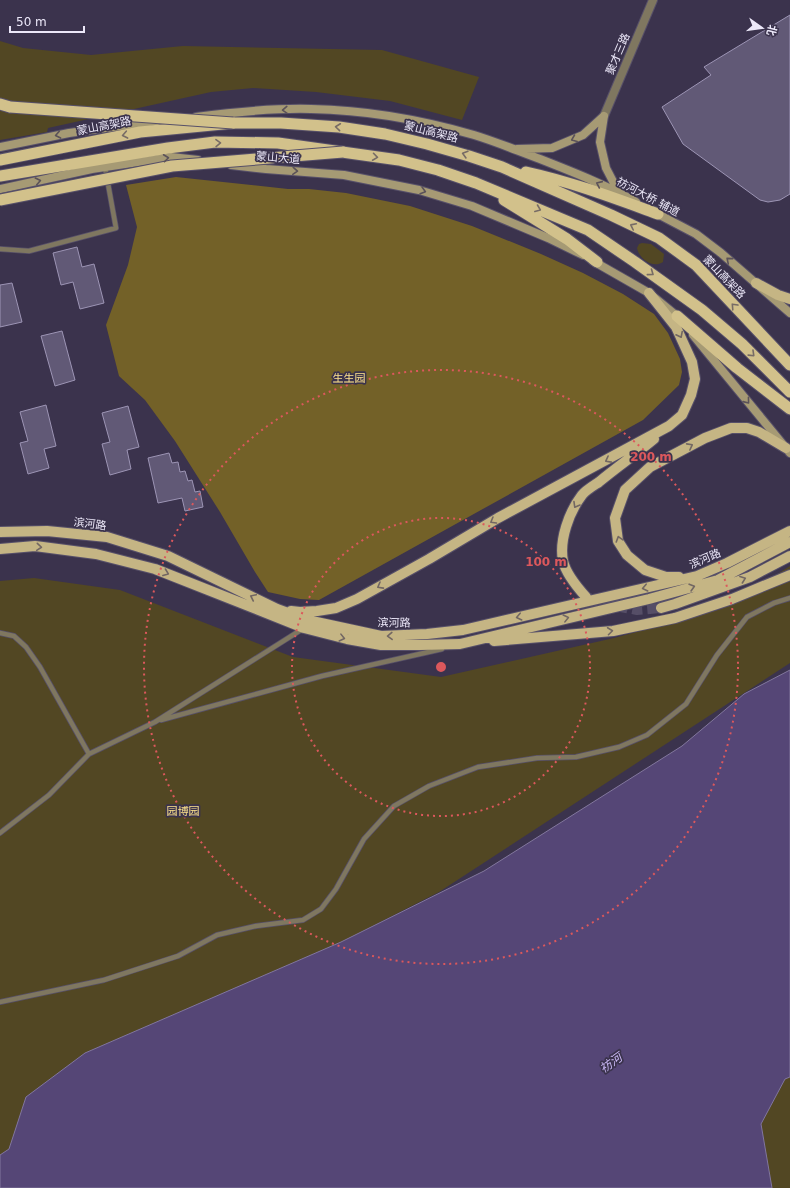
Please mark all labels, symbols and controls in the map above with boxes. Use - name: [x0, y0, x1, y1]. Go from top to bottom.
- scale bar: [10, 8, 84, 34]
- north arrow: [742, 8, 782, 48]
- text: 50 m: [16, 15, 47, 29]
- text: 北: [764, 23, 779, 37]
- street label: 聚才三路: [603, 31, 633, 77]
- one-way arrow: [282, 106, 288, 114]
- street label: 蒙山高架路: [76, 114, 132, 138]
- street label: 蒙山高架路: [403, 119, 459, 145]
- one-way arrow: [335, 123, 341, 132]
- one-way arrow: [55, 130, 61, 139]
- one-way arrow: [122, 131, 128, 139]
- one-way arrow: [570, 134, 578, 142]
- one-way arrow: [215, 139, 221, 147]
- street label: 蒙山大道: [256, 150, 300, 166]
- one-way arrow: [461, 150, 468, 159]
- one-way arrow: [372, 152, 378, 161]
- one-way arrow: [163, 154, 169, 163]
- one-way arrow: [292, 167, 298, 176]
- street label: 祊河大桥 辅道: [614, 175, 682, 219]
- one-way arrow: [35, 177, 41, 185]
- one-way arrow: [596, 180, 603, 188]
- one-way arrow: [419, 186, 426, 195]
- one-way arrow: [535, 205, 542, 213]
- one-way arrow: [630, 223, 638, 231]
- street label: 蒙山高架路: [700, 253, 748, 301]
- one-way arrow: [726, 258, 734, 265]
- one-way arrow: [646, 268, 653, 275]
- one-way arrow: [732, 303, 739, 311]
- one-way arrow: [676, 331, 683, 339]
- one-way arrow: [747, 349, 755, 357]
- park label: 生生园: [333, 372, 366, 385]
- one-way arrow: [742, 397, 749, 404]
- one-way arrow: [685, 443, 693, 451]
- text: 200 m: [630, 450, 672, 464]
- one-way arrow: [604, 455, 612, 462]
- one-way arrow: [574, 501, 581, 508]
- street label: 滨河路: [73, 516, 107, 532]
- one-way arrow: [490, 517, 497, 524]
- one-way arrow: [615, 535, 624, 542]
- one-way arrow: [36, 542, 42, 551]
- street label: 滨河路: [687, 547, 723, 571]
- text: 100 m: [525, 555, 567, 569]
- one-way arrow: [162, 569, 169, 577]
- one-way arrow: [739, 576, 746, 584]
- one-way arrow: [377, 581, 385, 589]
- one-way arrow: [688, 583, 695, 592]
- one-way arrow: [642, 584, 649, 592]
- one-way arrow: [250, 594, 257, 602]
- one-way arrow: [516, 613, 522, 621]
- one-way arrow: [562, 615, 569, 623]
- street label: 滨河路: [377, 616, 411, 630]
- one-way arrow: [607, 627, 614, 636]
- one-way arrow: [387, 632, 393, 640]
- one-way arrow: [338, 633, 345, 641]
- centre of rings: [434, 660, 448, 674]
- park label: 园博园: [167, 805, 200, 818]
- water label: 祊河: [597, 1049, 626, 1076]

